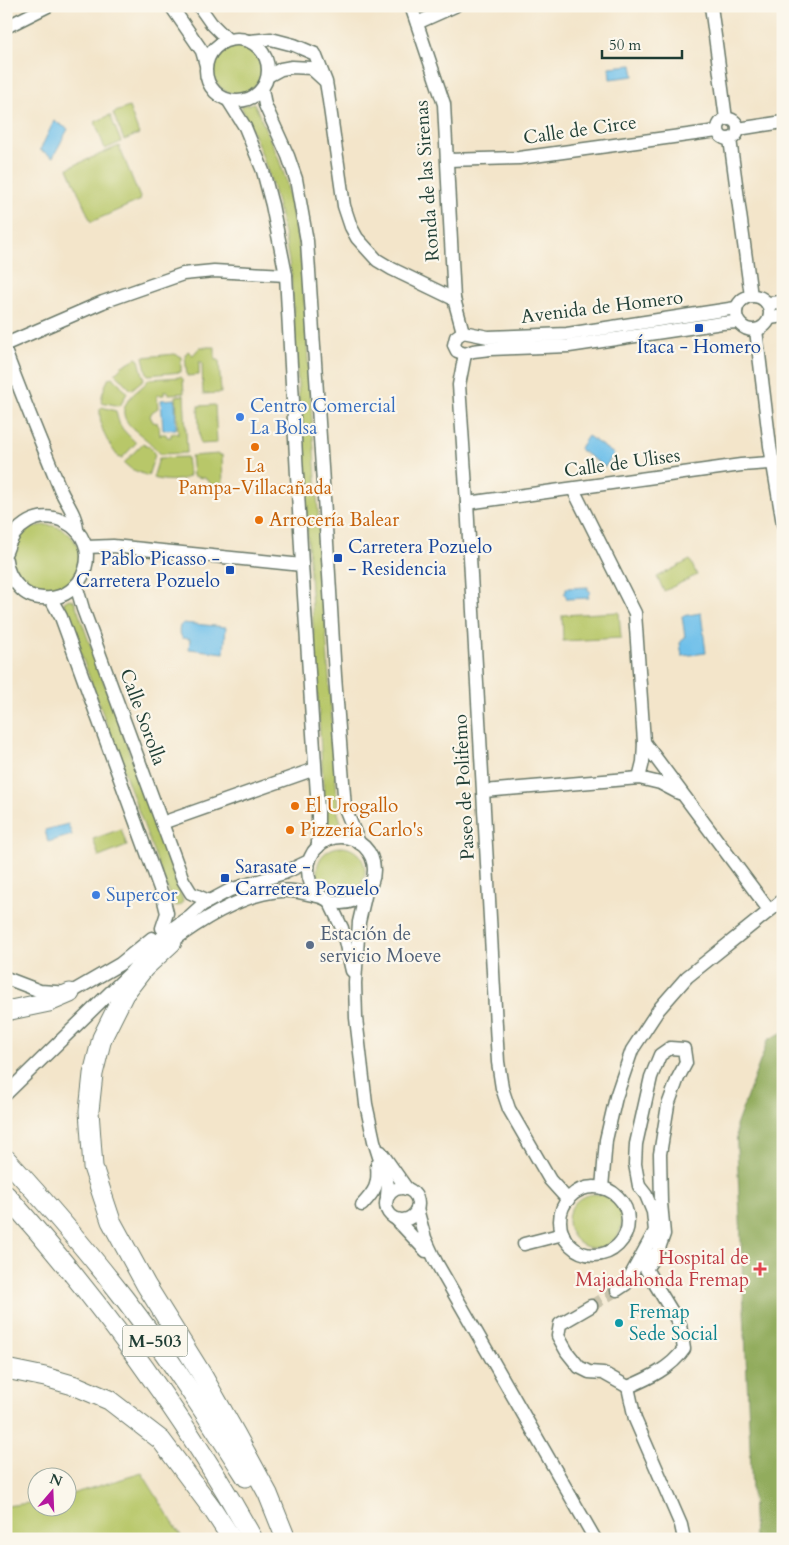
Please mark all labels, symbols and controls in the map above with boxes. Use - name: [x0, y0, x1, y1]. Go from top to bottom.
- scale bar: [602, 28, 682, 60]
- text: 50 m: [609, 35, 641, 55]
- street label: Ronda de las Sirenas: [408, 99, 446, 263]
- street label: Calle de Circe: [522, 109, 638, 151]
- street label: Avenida de Homero: [519, 284, 685, 330]
- marker: Ítaca - Homero: [693, 322, 705, 334]
- place label: Ítaca - Homero: [637, 334, 761, 360]
- place label: Centro Comercial La Bolsa: [250, 393, 396, 441]
- marker: Centro Comercial La Bolsa: [234, 411, 246, 423]
- marker: La Pampa-Villacañada: [249, 441, 261, 453]
- street label: Calle de Ulises: [562, 442, 682, 484]
- place label: La Pampa-Villacañada: [178, 453, 332, 501]
- place label: Arrocería Balear: [269, 507, 399, 533]
- marker: Arrocería Balear: [253, 514, 265, 526]
- place label: Carretera Pozuelo - Residencia: [348, 534, 492, 582]
- place label: Pablo Picasso - Carretera Pozuelo: [76, 546, 220, 594]
- marker: Carretera Pozuelo - Residencia: [332, 552, 344, 564]
- marker: Pablo Picasso - Carretera Pozuelo: [224, 564, 236, 576]
- street label: Calle Sorolla: [114, 665, 172, 769]
- street label: Paseo de Polifemo: [447, 713, 481, 861]
- place label: El Urogallo: [305, 793, 398, 819]
- marker: El Urogallo: [289, 800, 301, 812]
- place label: Pizzería Carlo's: [300, 817, 423, 843]
- marker: Pizzería Carlo's: [284, 824, 296, 836]
- place label: Sarasate - Carretera Pozuelo: [235, 854, 379, 902]
- marker: Sarasate - Carretera Pozuelo: [219, 872, 231, 884]
- place label: Supercor: [106, 882, 178, 908]
- marker: Supercor: [90, 889, 102, 901]
- place label: Estación de servicio Moeve: [320, 921, 441, 969]
- marker: Estación de servicio Moeve: [304, 939, 316, 951]
- place label: Hospital de Majadahonda Fremap: [575, 1245, 749, 1293]
- marker: Hospital de Majadahonda Fremap: [753, 1262, 767, 1276]
- place label: Fremap Sede Social: [629, 1299, 718, 1347]
- marker: Fremap Sede Social: [613, 1317, 625, 1329]
- road number: M-503: [122, 1325, 188, 1356]
- north arrow: [28, 1468, 78, 1518]
- text: N: [47, 1469, 65, 1491]

